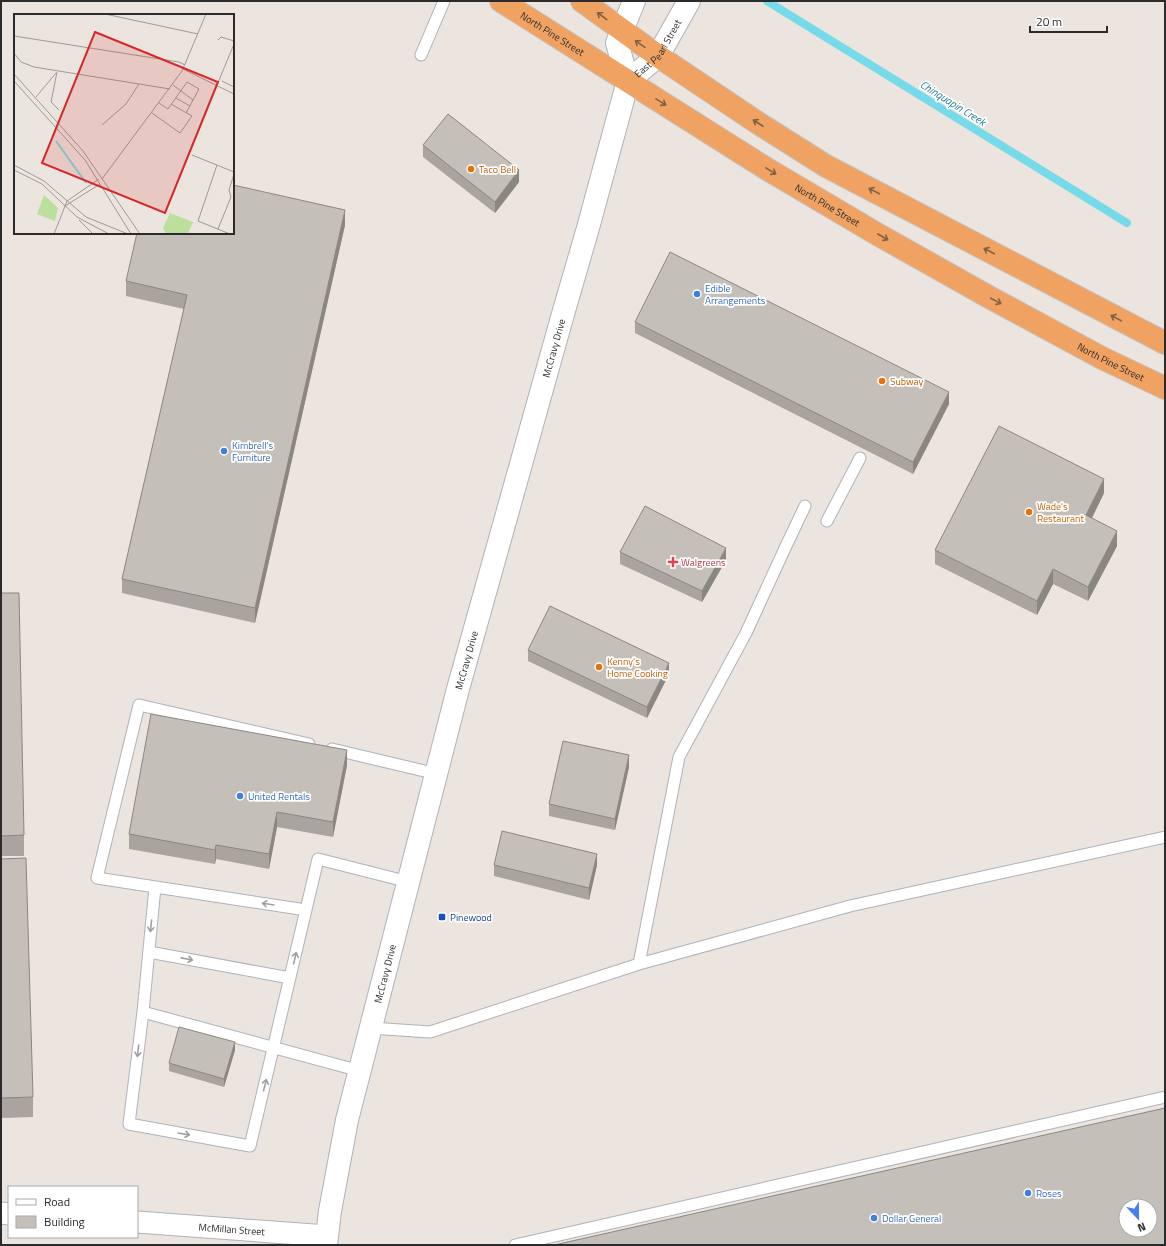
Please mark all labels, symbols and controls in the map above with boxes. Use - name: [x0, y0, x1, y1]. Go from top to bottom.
- street label: North Pine Street: [517, 8, 588, 60]
- scale bar: [1030, 8, 1107, 34]
- one-way arrow: [597, 12, 608, 20]
- text: 20 m: [1036, 12, 1062, 31]
- inset map: [14, 14, 234, 234]
- street label: East Pearl Street: [631, 16, 685, 81]
- one-way arrow: [635, 40, 646, 48]
- water label: Chinquapin Creek: [917, 76, 990, 130]
- one-way arrow: [655, 98, 667, 106]
- one-way arrow: [752, 118, 764, 126]
- place label: Taco Bell: [479, 162, 516, 177]
- marker: Taco Bell: [466, 164, 476, 174]
- one-way arrow: [765, 168, 777, 176]
- street label: North Pine Street: [792, 180, 863, 231]
- one-way arrow: [868, 187, 880, 194]
- one-way arrow: [877, 234, 889, 242]
- one-way arrow: [983, 247, 995, 255]
- place label: Edible Arrangements: [705, 281, 766, 308]
- marker: Edible Arrangements: [692, 289, 702, 299]
- one-way arrow: [990, 298, 1002, 305]
- one-way arrow: [1110, 314, 1122, 322]
- street label: McCravy Drive: [539, 317, 569, 379]
- street label: North Pine Street: [1075, 339, 1147, 385]
- place label: Subway: [890, 374, 923, 389]
- marker: Subway: [877, 376, 887, 386]
- place label: Kimbrell's Furniture: [232, 438, 274, 465]
- marker: Kimbrell's Furniture: [219, 446, 229, 456]
- place label: Wade's Restaurant: [1037, 499, 1084, 526]
- marker: Wade's Restaurant: [1024, 507, 1034, 517]
- place label: Walgreens: [681, 555, 726, 570]
- marker: Walgreens: [668, 557, 678, 567]
- street label: McCravy Drive: [451, 629, 482, 691]
- place label: Kenny's Home Cooking: [607, 654, 668, 681]
- marker: Kenny's Home Cooking: [594, 662, 604, 672]
- place label: United Rentals: [248, 789, 310, 804]
- marker: United Rentals: [235, 791, 245, 801]
- one-way arrow: [261, 900, 274, 908]
- place label: Pinewood: [450, 910, 492, 925]
- marker: Pinewood: [437, 912, 447, 922]
- one-way arrow: [148, 919, 155, 932]
- street label: McCravy Drive: [370, 943, 400, 1005]
- one-way arrow: [292, 952, 299, 965]
- one-way arrow: [180, 956, 193, 964]
- one-way arrow: [134, 1044, 142, 1057]
- one-way arrow: [262, 1078, 269, 1091]
- one-way arrow: [177, 1130, 190, 1138]
- legend: [8, 1186, 138, 1238]
- place label: Roses: [1036, 1186, 1062, 1201]
- marker: Roses: [1023, 1188, 1033, 1198]
- text: Road: [44, 1192, 70, 1211]
- north arrow: [1118, 1198, 1158, 1238]
- place label: Dollar General: [882, 1211, 941, 1226]
- text: Building: [44, 1212, 85, 1231]
- marker: Dollar General: [869, 1213, 879, 1223]
- text: N: [1135, 1218, 1148, 1236]
- street label: McMillan Street: [198, 1220, 266, 1239]

